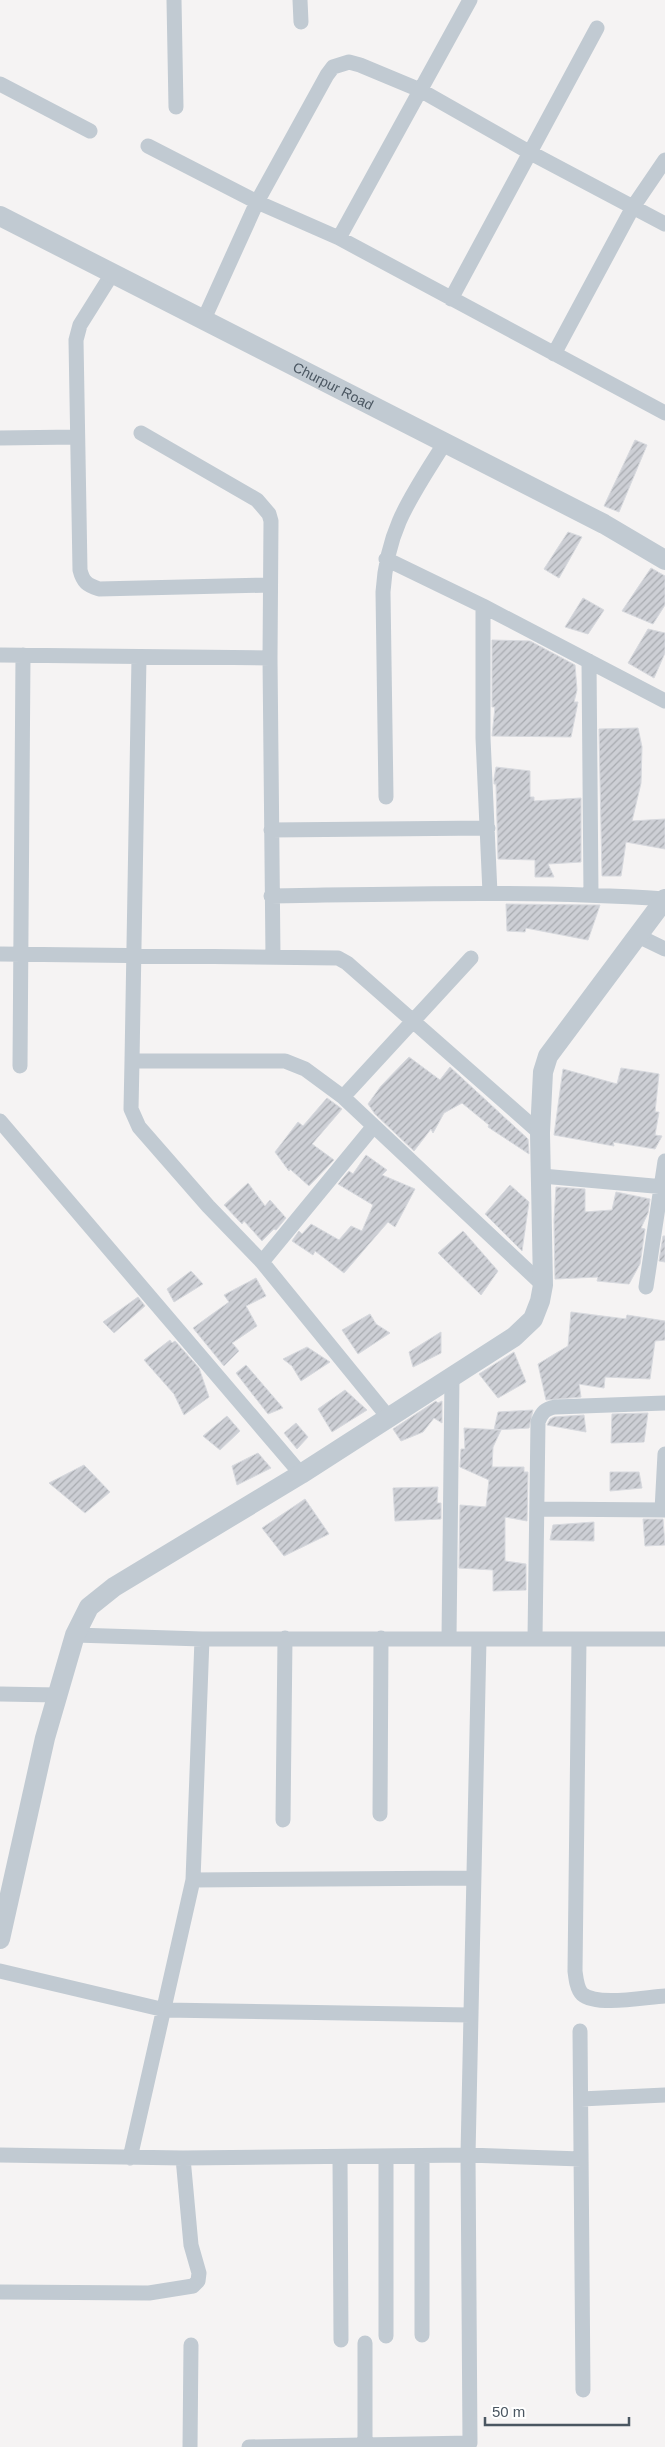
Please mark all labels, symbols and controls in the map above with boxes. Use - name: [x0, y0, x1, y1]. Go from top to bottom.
- street label: Churpur Road: [290, 359, 376, 413]
- scale bar: [485, 2394, 629, 2426]
- text: 50 m: [492, 2403, 525, 2420]

